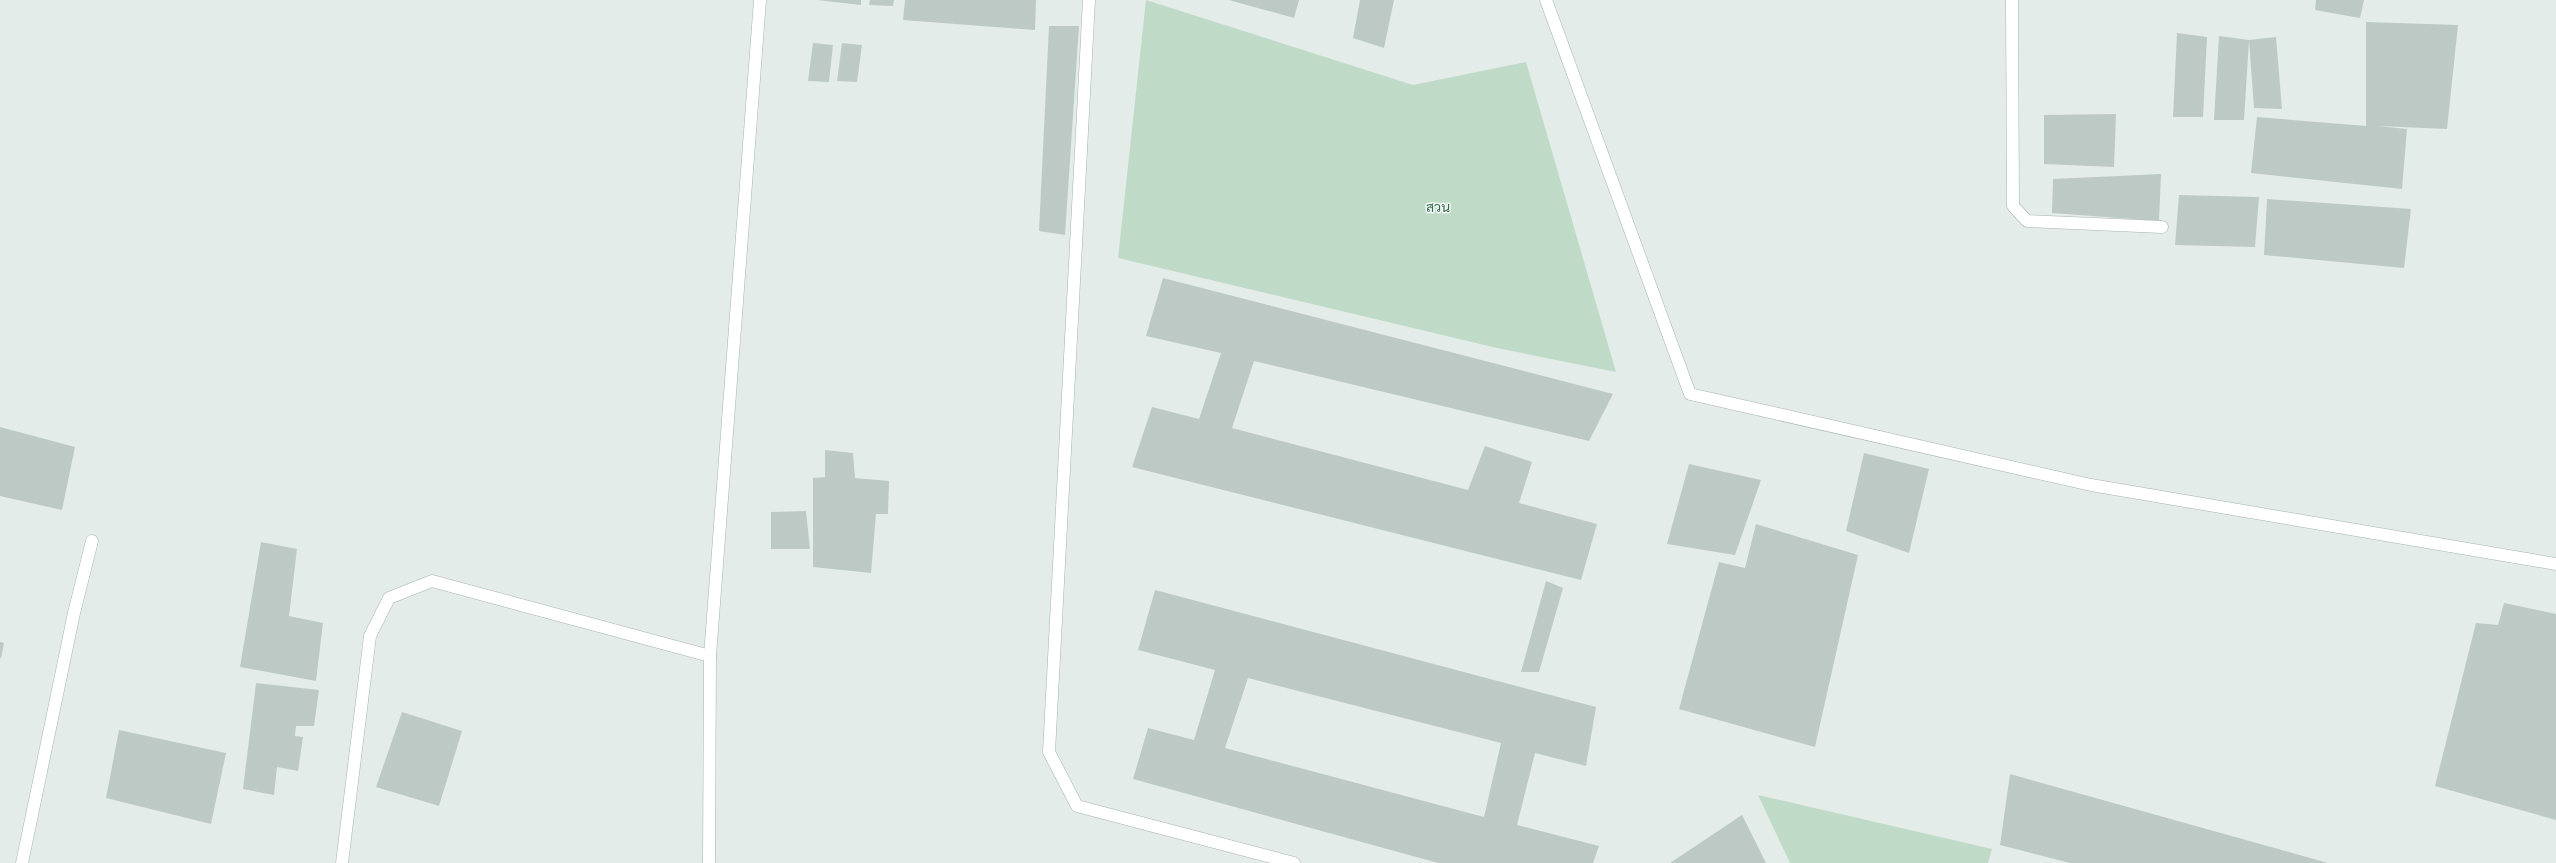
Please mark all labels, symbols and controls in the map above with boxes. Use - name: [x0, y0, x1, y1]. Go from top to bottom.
- park label: สวน: [1426, 198, 1450, 215]

